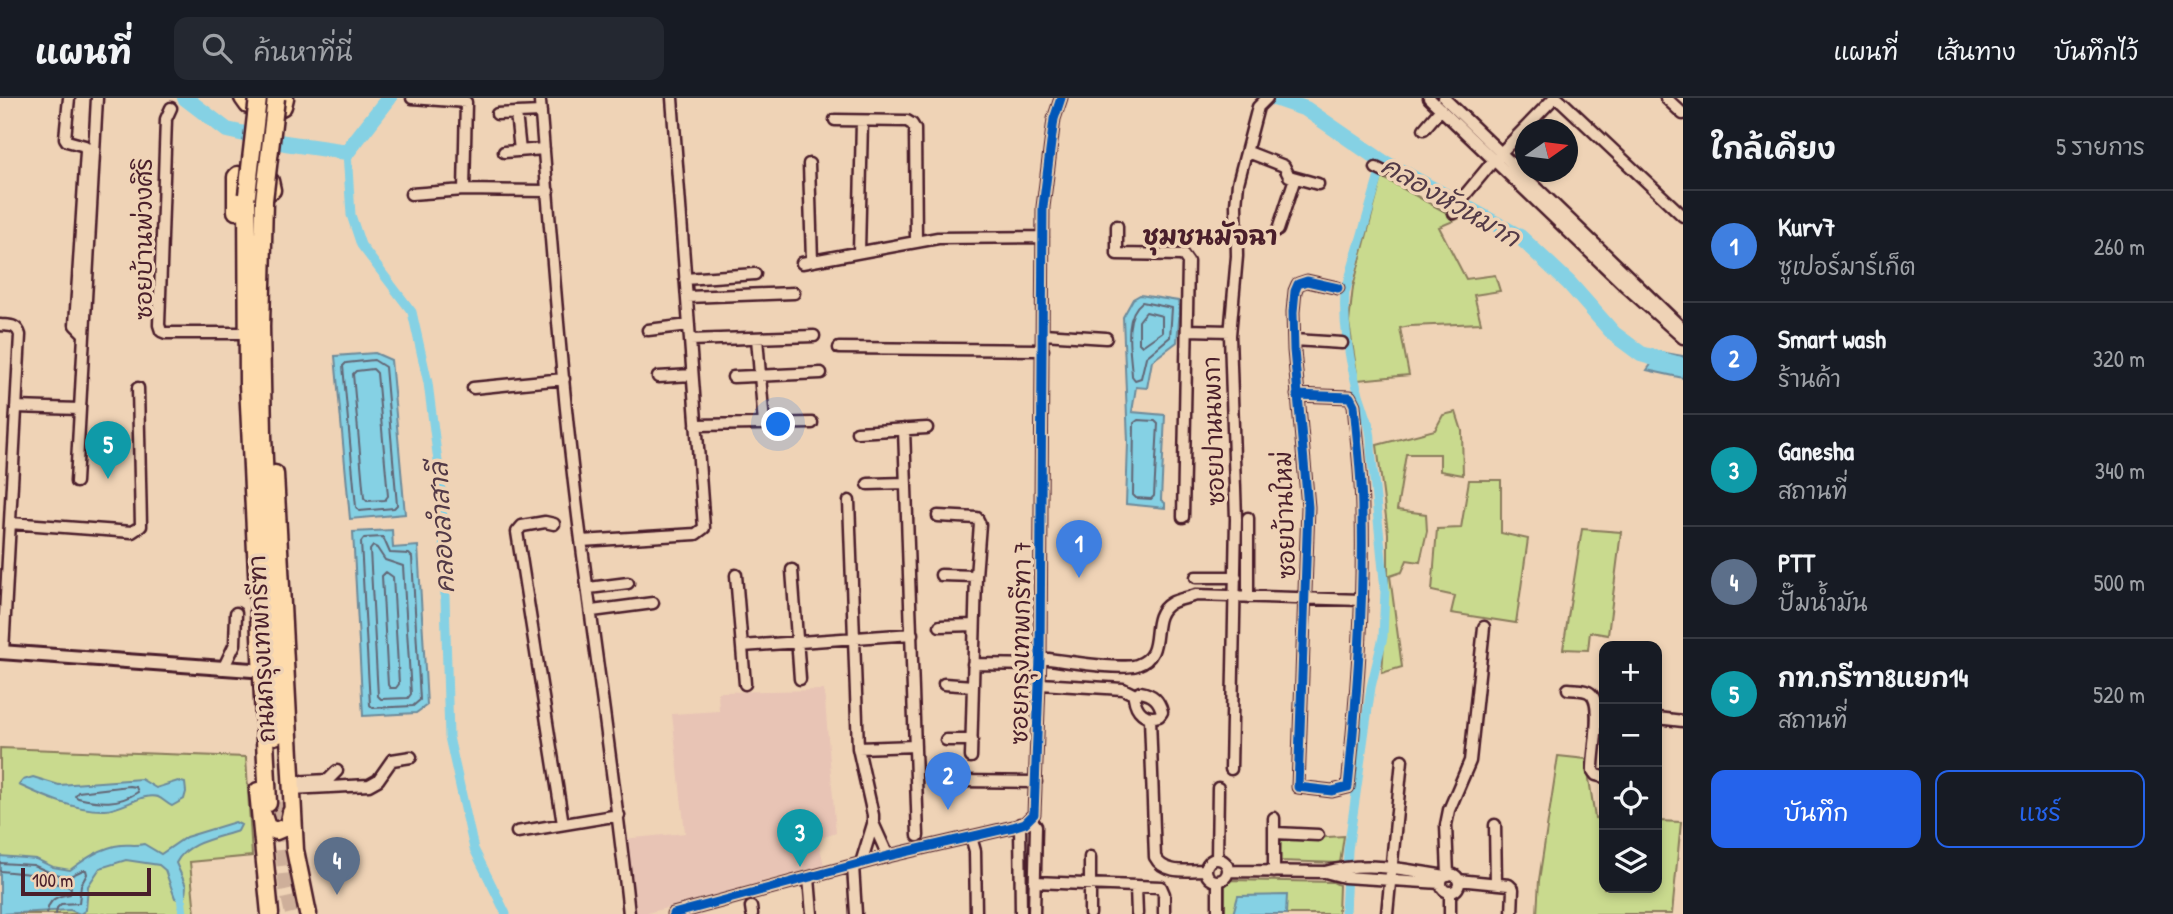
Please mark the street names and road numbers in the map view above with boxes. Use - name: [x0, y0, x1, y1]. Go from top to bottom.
- street label: ซอยบ้านพ่วงศิริ: [127, 158, 159, 320]
- street label: ซอยปานนพภา: [1194, 356, 1232, 506]
- street label: ซอยบ้านใหม่: [1266, 451, 1302, 579]
- street label: ซอยกรุงเทพกรีฑา 7: [1002, 541, 1041, 745]
- street label: ถนนกรุงเทพกรีฑา: [240, 554, 285, 744]

